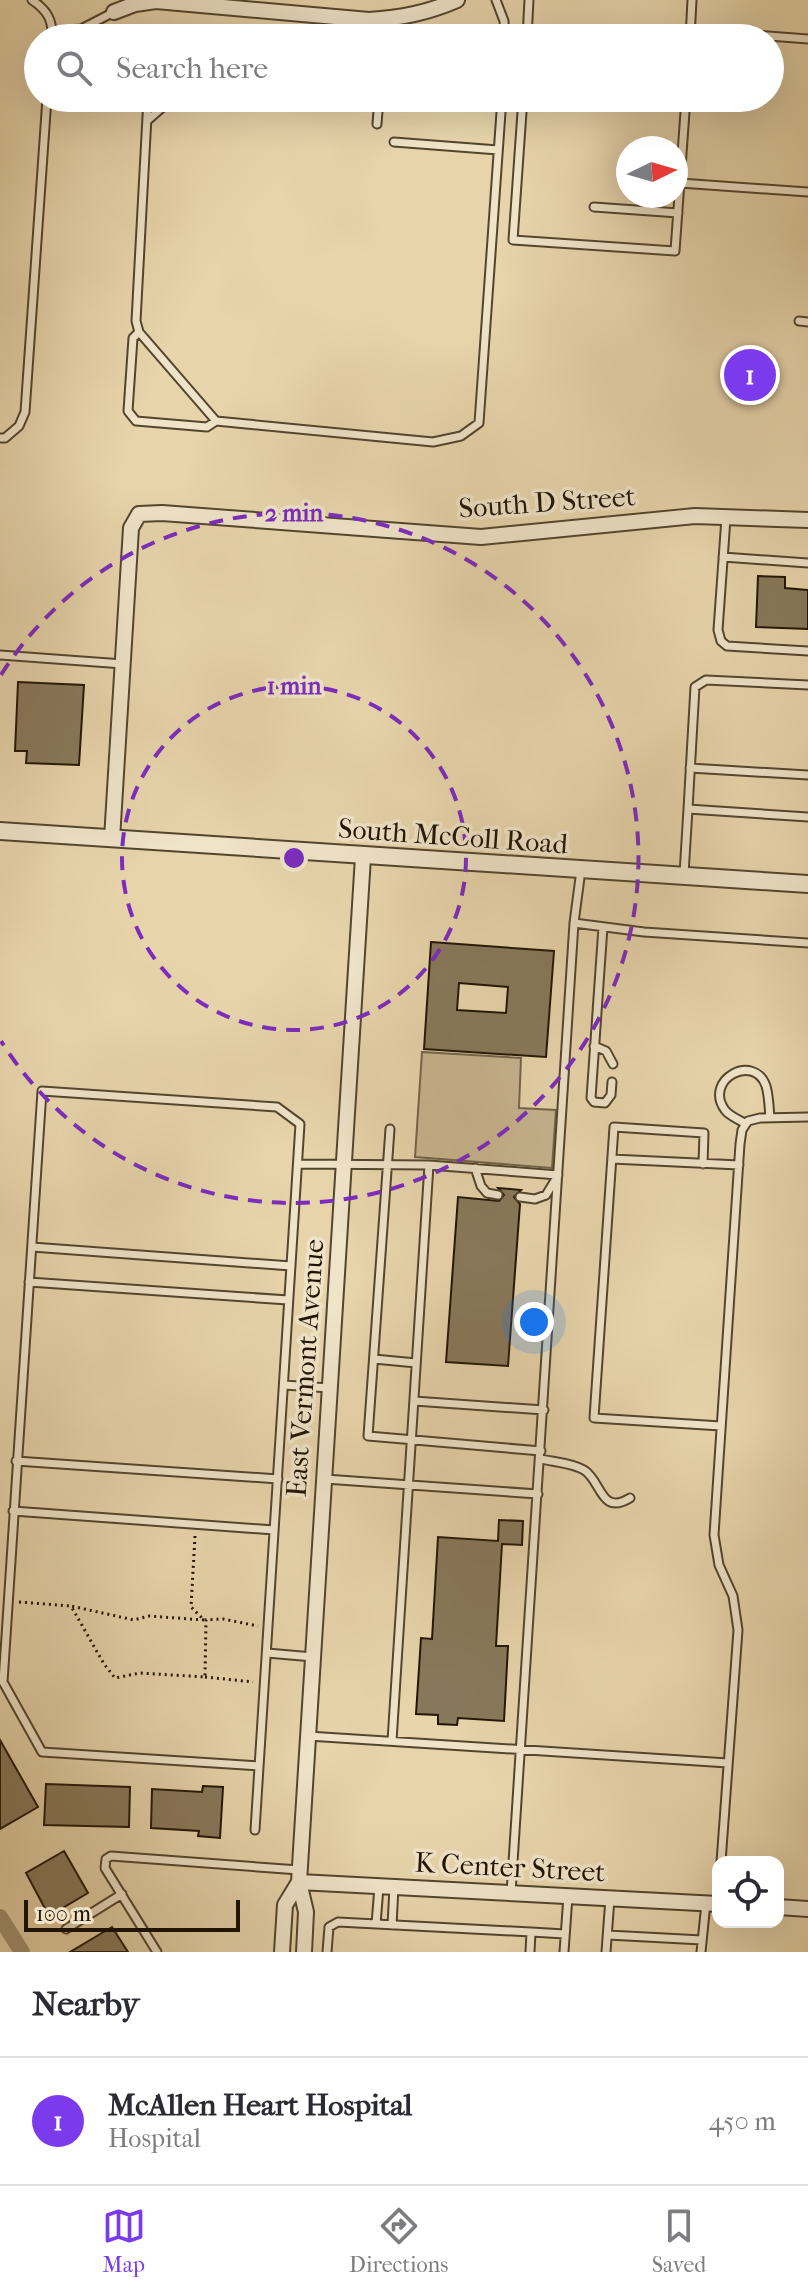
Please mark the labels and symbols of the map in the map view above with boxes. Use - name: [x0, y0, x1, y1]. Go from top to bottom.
- north arrow: [616, 136, 688, 208]
- pin: 1: [724, 345, 776, 405]
- street label: South D Street: [457, 479, 637, 525]
- text: 2 min: [265, 499, 324, 527]
- text: 1 min: [267, 672, 322, 700]
- street label: South McColl Road: [337, 812, 570, 861]
- centre of rings: [280, 844, 308, 872]
- street label: East Vermont Avenue: [280, 1238, 330, 1498]
- your location: [514, 1302, 554, 1342]
- street label: K Center Street: [414, 1846, 606, 1888]
- scale bar: [24, 1896, 240, 1932]

